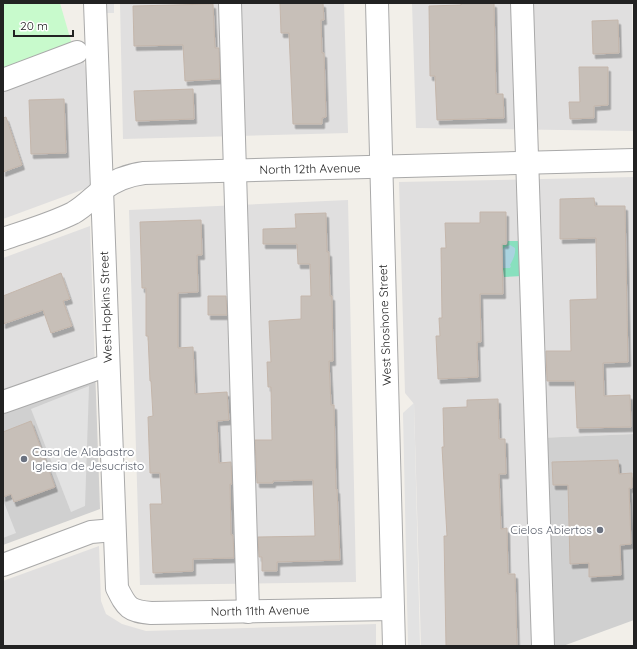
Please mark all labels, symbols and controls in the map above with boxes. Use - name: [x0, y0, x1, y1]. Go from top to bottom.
- scale bar: [14, 12, 73, 38]
- text: 20 m: [20, 18, 48, 33]
- street label: North 12th Avenue: [259, 160, 361, 177]
- street label: West Hopkins Street: [96, 251, 115, 363]
- street label: West Shoshone Street: [375, 264, 394, 386]
- place label: Casa de Alabastro Iglesia de Jesucristo: [32, 444, 144, 473]
- marker: Casa de Alabastro Iglesia de Jesucristo: [19, 454, 29, 464]
- place label: Cielos Abiertos: [510, 522, 592, 537]
- marker: Cielos Abiertos: [595, 525, 605, 535]
- street label: North 11th Avenue: [210, 602, 310, 619]

